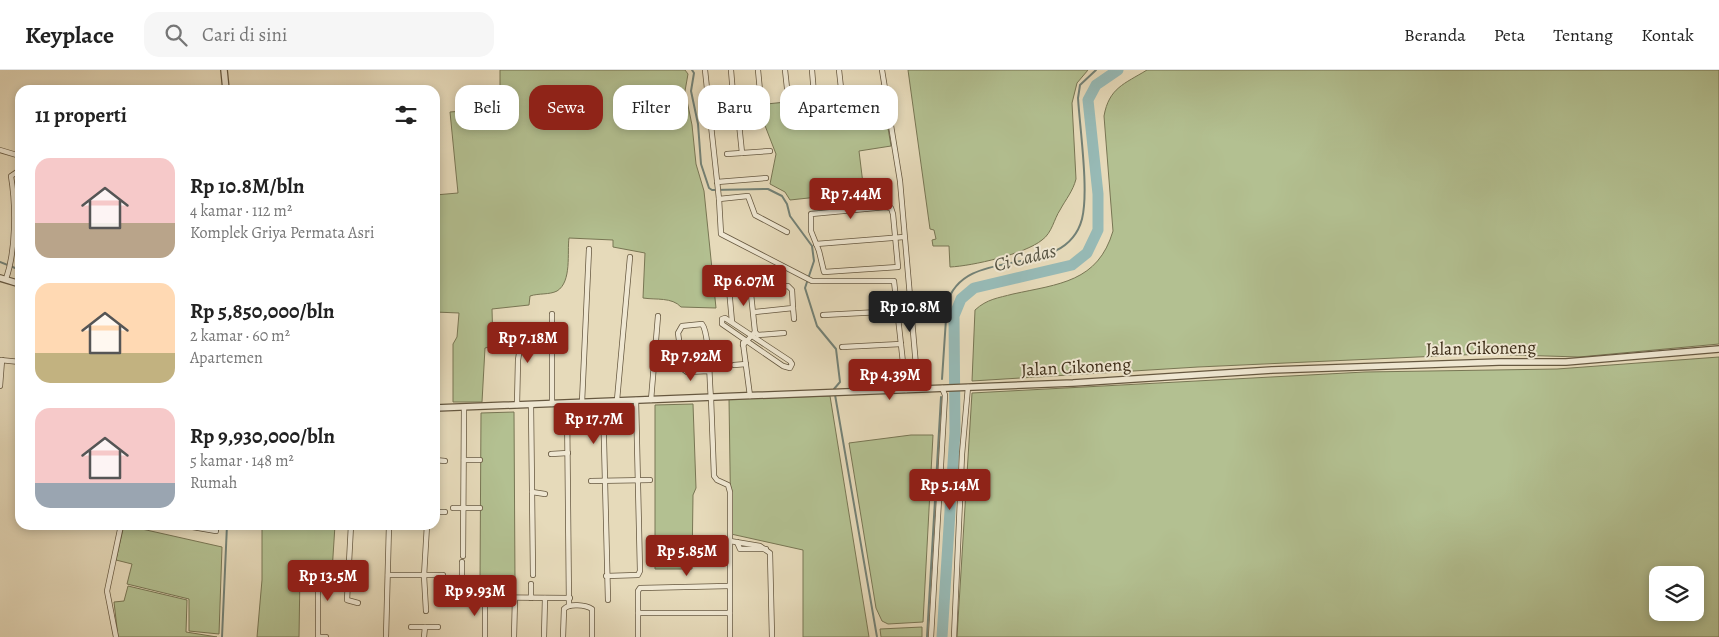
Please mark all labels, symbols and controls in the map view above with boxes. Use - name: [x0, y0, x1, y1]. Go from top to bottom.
- search box: [144, 12, 494, 57]
- text: Keyplace: [25, 19, 114, 51]
- icon: search: [162, 21, 190, 49]
- text: Cari di sini: [202, 22, 287, 48]
- text: Beranda: [1404, 23, 1466, 47]
- text: Peta: [1494, 23, 1525, 47]
- text: Tentang: [1553, 23, 1613, 47]
- text: Kontak: [1641, 23, 1694, 47]
- chip: Beli: [455, 85, 519, 130]
- chip: Sewa: [529, 85, 603, 130]
- chip: Filter: [613, 85, 688, 130]
- chip: Baru: [698, 85, 770, 130]
- chip: Apartemen: [780, 85, 898, 130]
- text: 11 properti: [35, 101, 127, 129]
- icon: filters: [392, 101, 420, 129]
- text: Rp 10.8M/bln: [190, 172, 305, 200]
- icon: home: [75, 178, 135, 238]
- pin: Rp 7.44M: [799, 178, 903, 220]
- text: Rp 7.44M: [820, 183, 882, 205]
- text: 4 kamar · 112 m²: [190, 200, 292, 222]
- text: Komplek Griya Permata Asri: [190, 222, 374, 244]
- water label: Ci Cadas: [991, 238, 1059, 278]
- pin: Rp 6.07M: [692, 264, 796, 307]
- text: Rp 6.07M: [713, 270, 775, 292]
- pin: Rp 10.8M: [858, 290, 962, 333]
- text: Rp 10.8M: [880, 296, 940, 318]
- text: Rp 5,850,000/bln: [190, 297, 335, 325]
- icon: home: [75, 303, 135, 363]
- pin: Rp 7.18M: [476, 322, 580, 364]
- text: 2 kamar · 60 m²: [190, 325, 290, 347]
- text: Rp 7.18M: [498, 327, 558, 349]
- street label: Jalan Cikoneng: [1426, 335, 1536, 361]
- pin: Rp 7.92M: [639, 340, 743, 382]
- text: Rp 7.92M: [660, 345, 722, 367]
- text: Apartemen: [190, 347, 263, 369]
- street label: Jalan Cikoneng: [1020, 352, 1132, 382]
- pin: Rp 4.39M: [838, 358, 942, 401]
- text: Rp 4.39M: [860, 364, 920, 386]
- pin: Rp 17.7M: [542, 402, 646, 445]
- text: Rp 17.7M: [565, 408, 623, 430]
- text: Rp 9,930,000/bln: [190, 422, 335, 450]
- icon: home: [75, 428, 135, 488]
- text: 5 kamar · 148 m²: [190, 450, 294, 472]
- pin: Rp 5.14M: [898, 468, 1002, 511]
- text: Rumah: [190, 472, 237, 494]
- text: Rp 5.14M: [920, 474, 980, 496]
- pin: Rp 5.85M: [635, 534, 739, 577]
- text: Rp 5.85M: [657, 540, 717, 562]
- pin: Rp 13.5M: [276, 560, 380, 602]
- text: Rp 13.5M: [299, 565, 357, 587]
- map controls: [1649, 566, 1704, 621]
- button: layers: [1649, 566, 1704, 621]
- pin: Rp 9.93M: [423, 574, 527, 617]
- text: Rp 9.93M: [445, 580, 505, 602]

